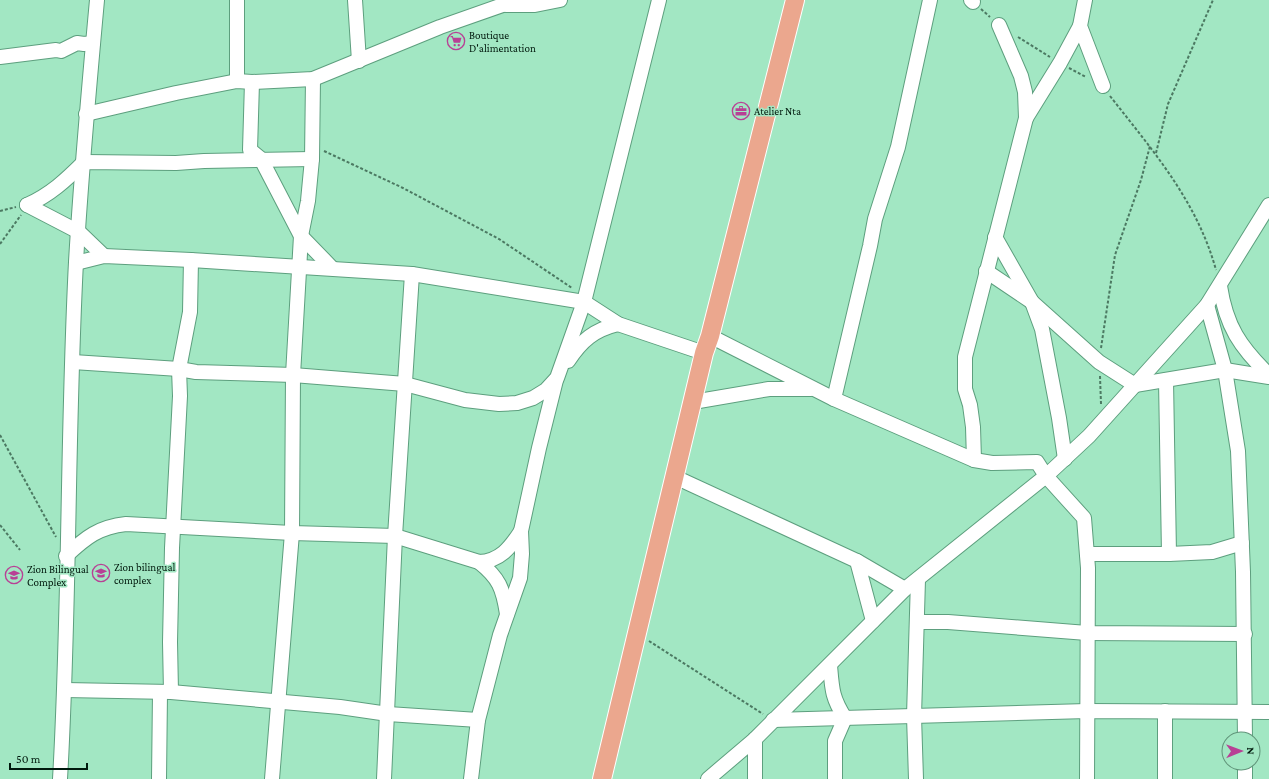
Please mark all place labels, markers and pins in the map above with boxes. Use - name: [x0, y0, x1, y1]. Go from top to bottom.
- place label: Boutique D'alimentation: [469, 29, 536, 54]
- supermarket icon: Boutique D'alimentation: [446, 31, 466, 51]
- office icon: Atelier Nta: [731, 101, 751, 121]
- place label: Atelier Nta: [754, 105, 801, 117]
- place label: Zion bilingual complex: [114, 561, 175, 587]
- place label: Zion Bilingual Complex: [27, 563, 89, 589]
- school or university icon: Zion bilingual complex: [91, 563, 111, 583]
- school or university icon: Zion Bilingual Complex: [4, 565, 24, 585]

